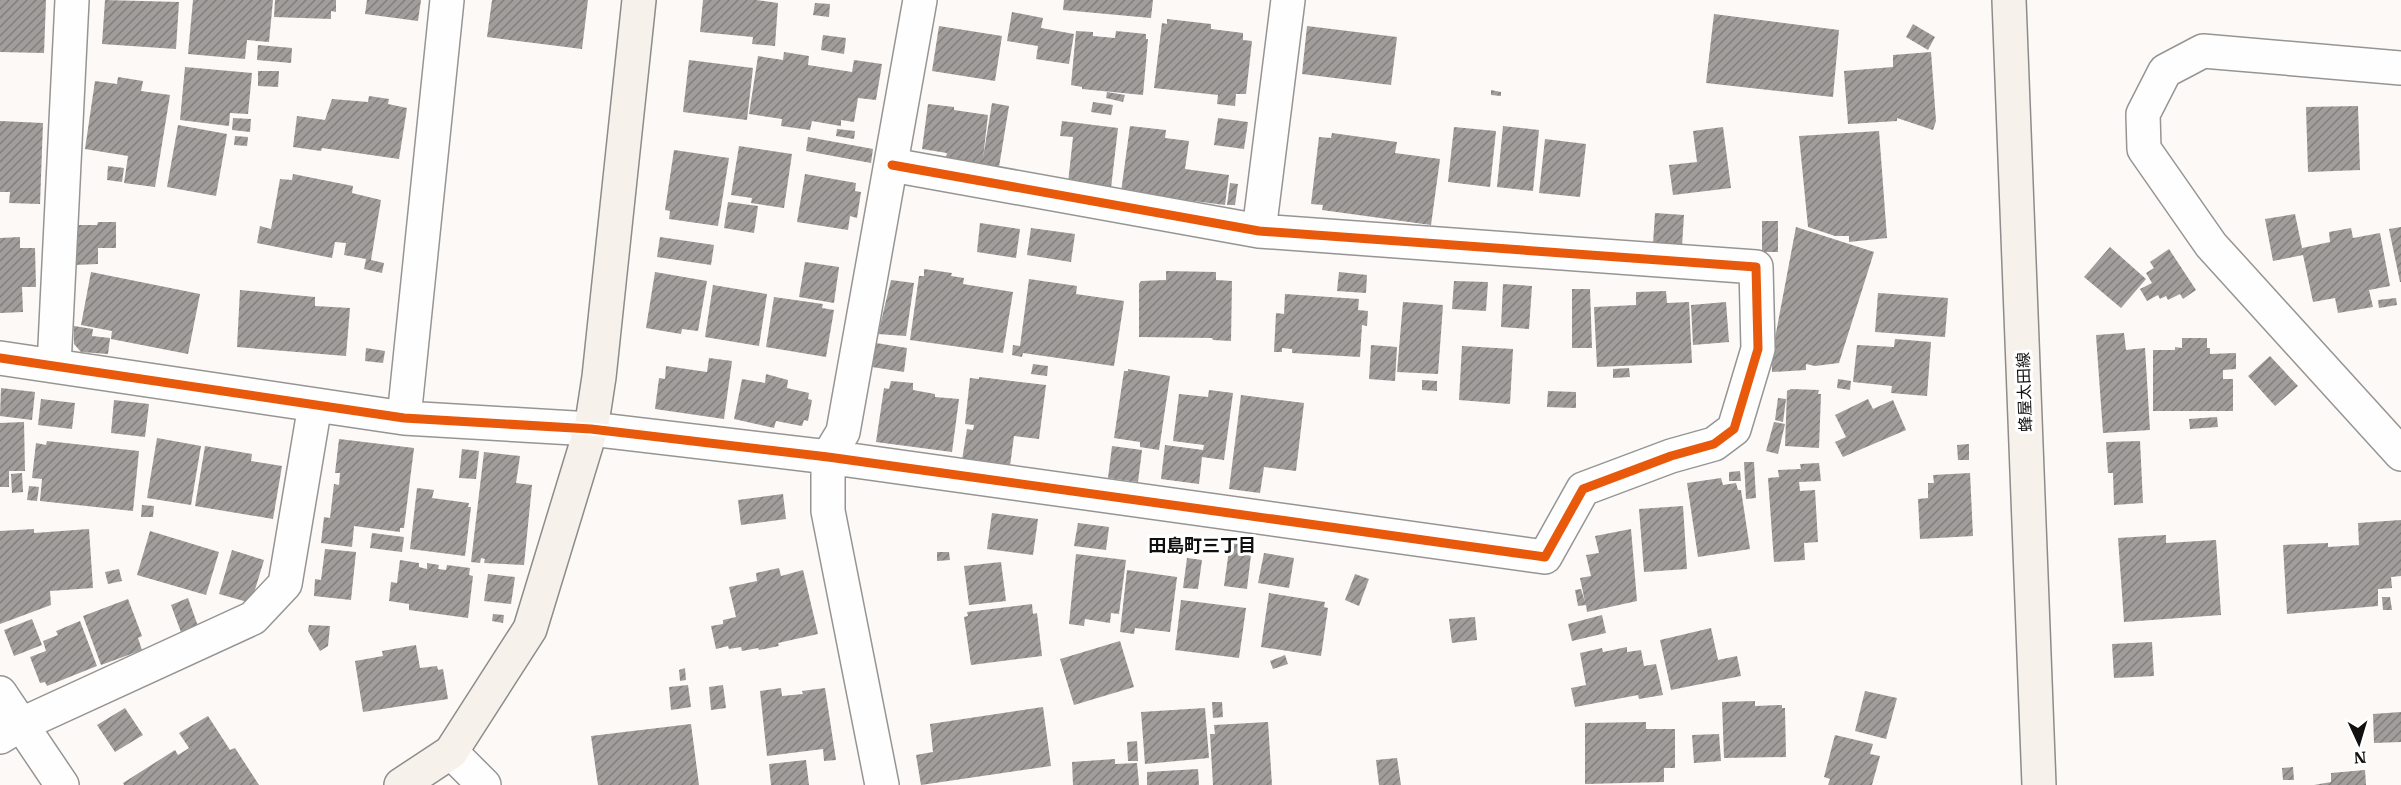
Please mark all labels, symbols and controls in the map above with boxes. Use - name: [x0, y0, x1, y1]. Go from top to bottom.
- street label: 蜂屋太田線: [2013, 352, 2035, 432]
- district label: 田島町三丁目: [1148, 534, 1256, 557]
- north arrow: [2329, 713, 2389, 773]
- text: N: [2353, 748, 2367, 768]

